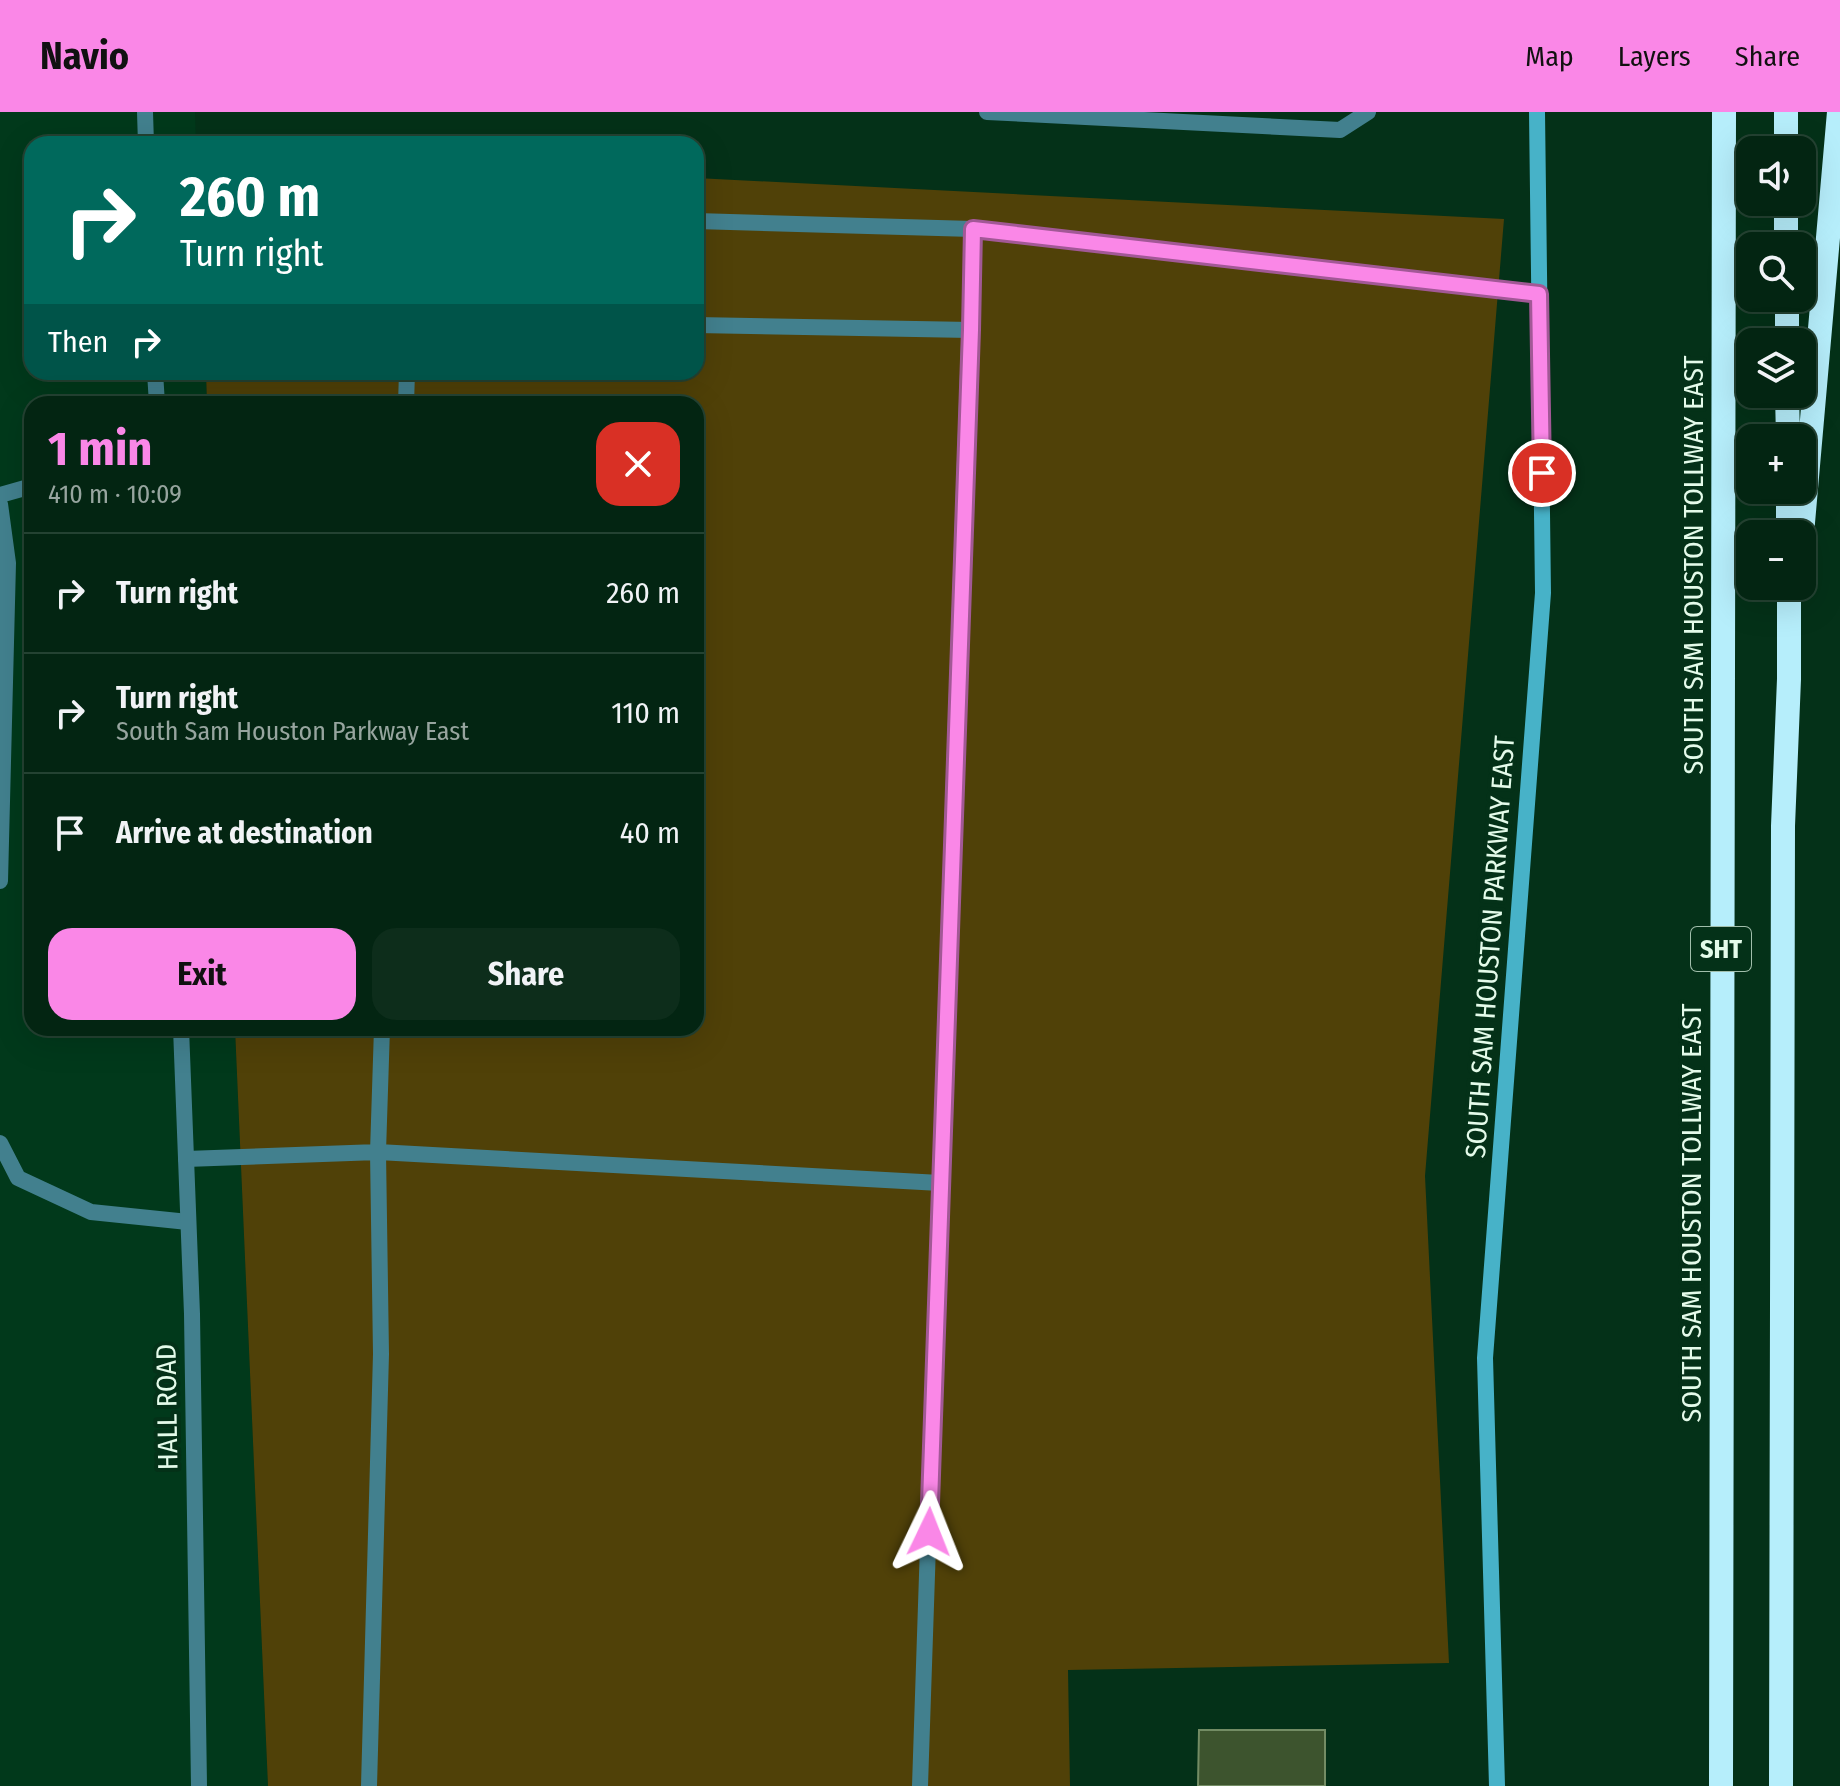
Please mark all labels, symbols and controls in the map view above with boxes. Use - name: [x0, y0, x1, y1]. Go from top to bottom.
- text: Navio: [40, 33, 129, 79]
- text: Map: [1525, 40, 1574, 73]
- text: Layers: [1618, 40, 1691, 73]
- text: Share: [1735, 40, 1800, 73]
- map controls: [1736, 136, 1816, 600]
- button: sound: [1736, 136, 1816, 216]
- text: 260 m: [180, 164, 320, 231]
- icon: right: [48, 168, 152, 272]
- text: Turn right: [180, 232, 323, 276]
- button: search: [1736, 232, 1816, 312]
- icon: right: [124, 320, 168, 364]
- text: Then: [48, 324, 108, 360]
- button: layers: [1736, 328, 1816, 408]
- street label: SOUTH SAM HOUSTON TOLLWAY EAST: [1677, 356, 1710, 774]
- text: 1 min: [48, 420, 153, 478]
- button: close: [596, 422, 680, 506]
- button: +: [1736, 424, 1816, 504]
- pin: [1508, 439, 1576, 507]
- icon: arrive: [1520, 451, 1564, 495]
- text: 410 m · 10:09: [48, 479, 182, 510]
- button: −: [1736, 520, 1816, 600]
- icon: right: [48, 571, 92, 615]
- text: Turn right: [116, 575, 238, 611]
- text: 260 m: [606, 575, 680, 611]
- text: Turn right: [116, 680, 238, 716]
- icon: right: [48, 691, 92, 735]
- text: 110 m: [611, 695, 680, 731]
- text: South Sam Houston Parkway East: [116, 716, 469, 747]
- street label: SOUTH SAM HOUSTON PARKWAY EAST: [1459, 735, 1521, 1159]
- icon: arrive: [48, 811, 92, 855]
- text: Arrive at destination: [116, 815, 373, 851]
- text: 40 m: [620, 815, 680, 851]
- road number: SHT: [1691, 927, 1751, 971]
- button: Exit: [48, 928, 356, 1020]
- button: Share: [372, 928, 680, 1020]
- street label: SOUTH SAM HOUSTON TOLLWAY EAST: [1675, 1004, 1708, 1422]
- street label: HALL ROAD: [149, 1344, 185, 1470]
- position arrow: [887, 1490, 971, 1574]

